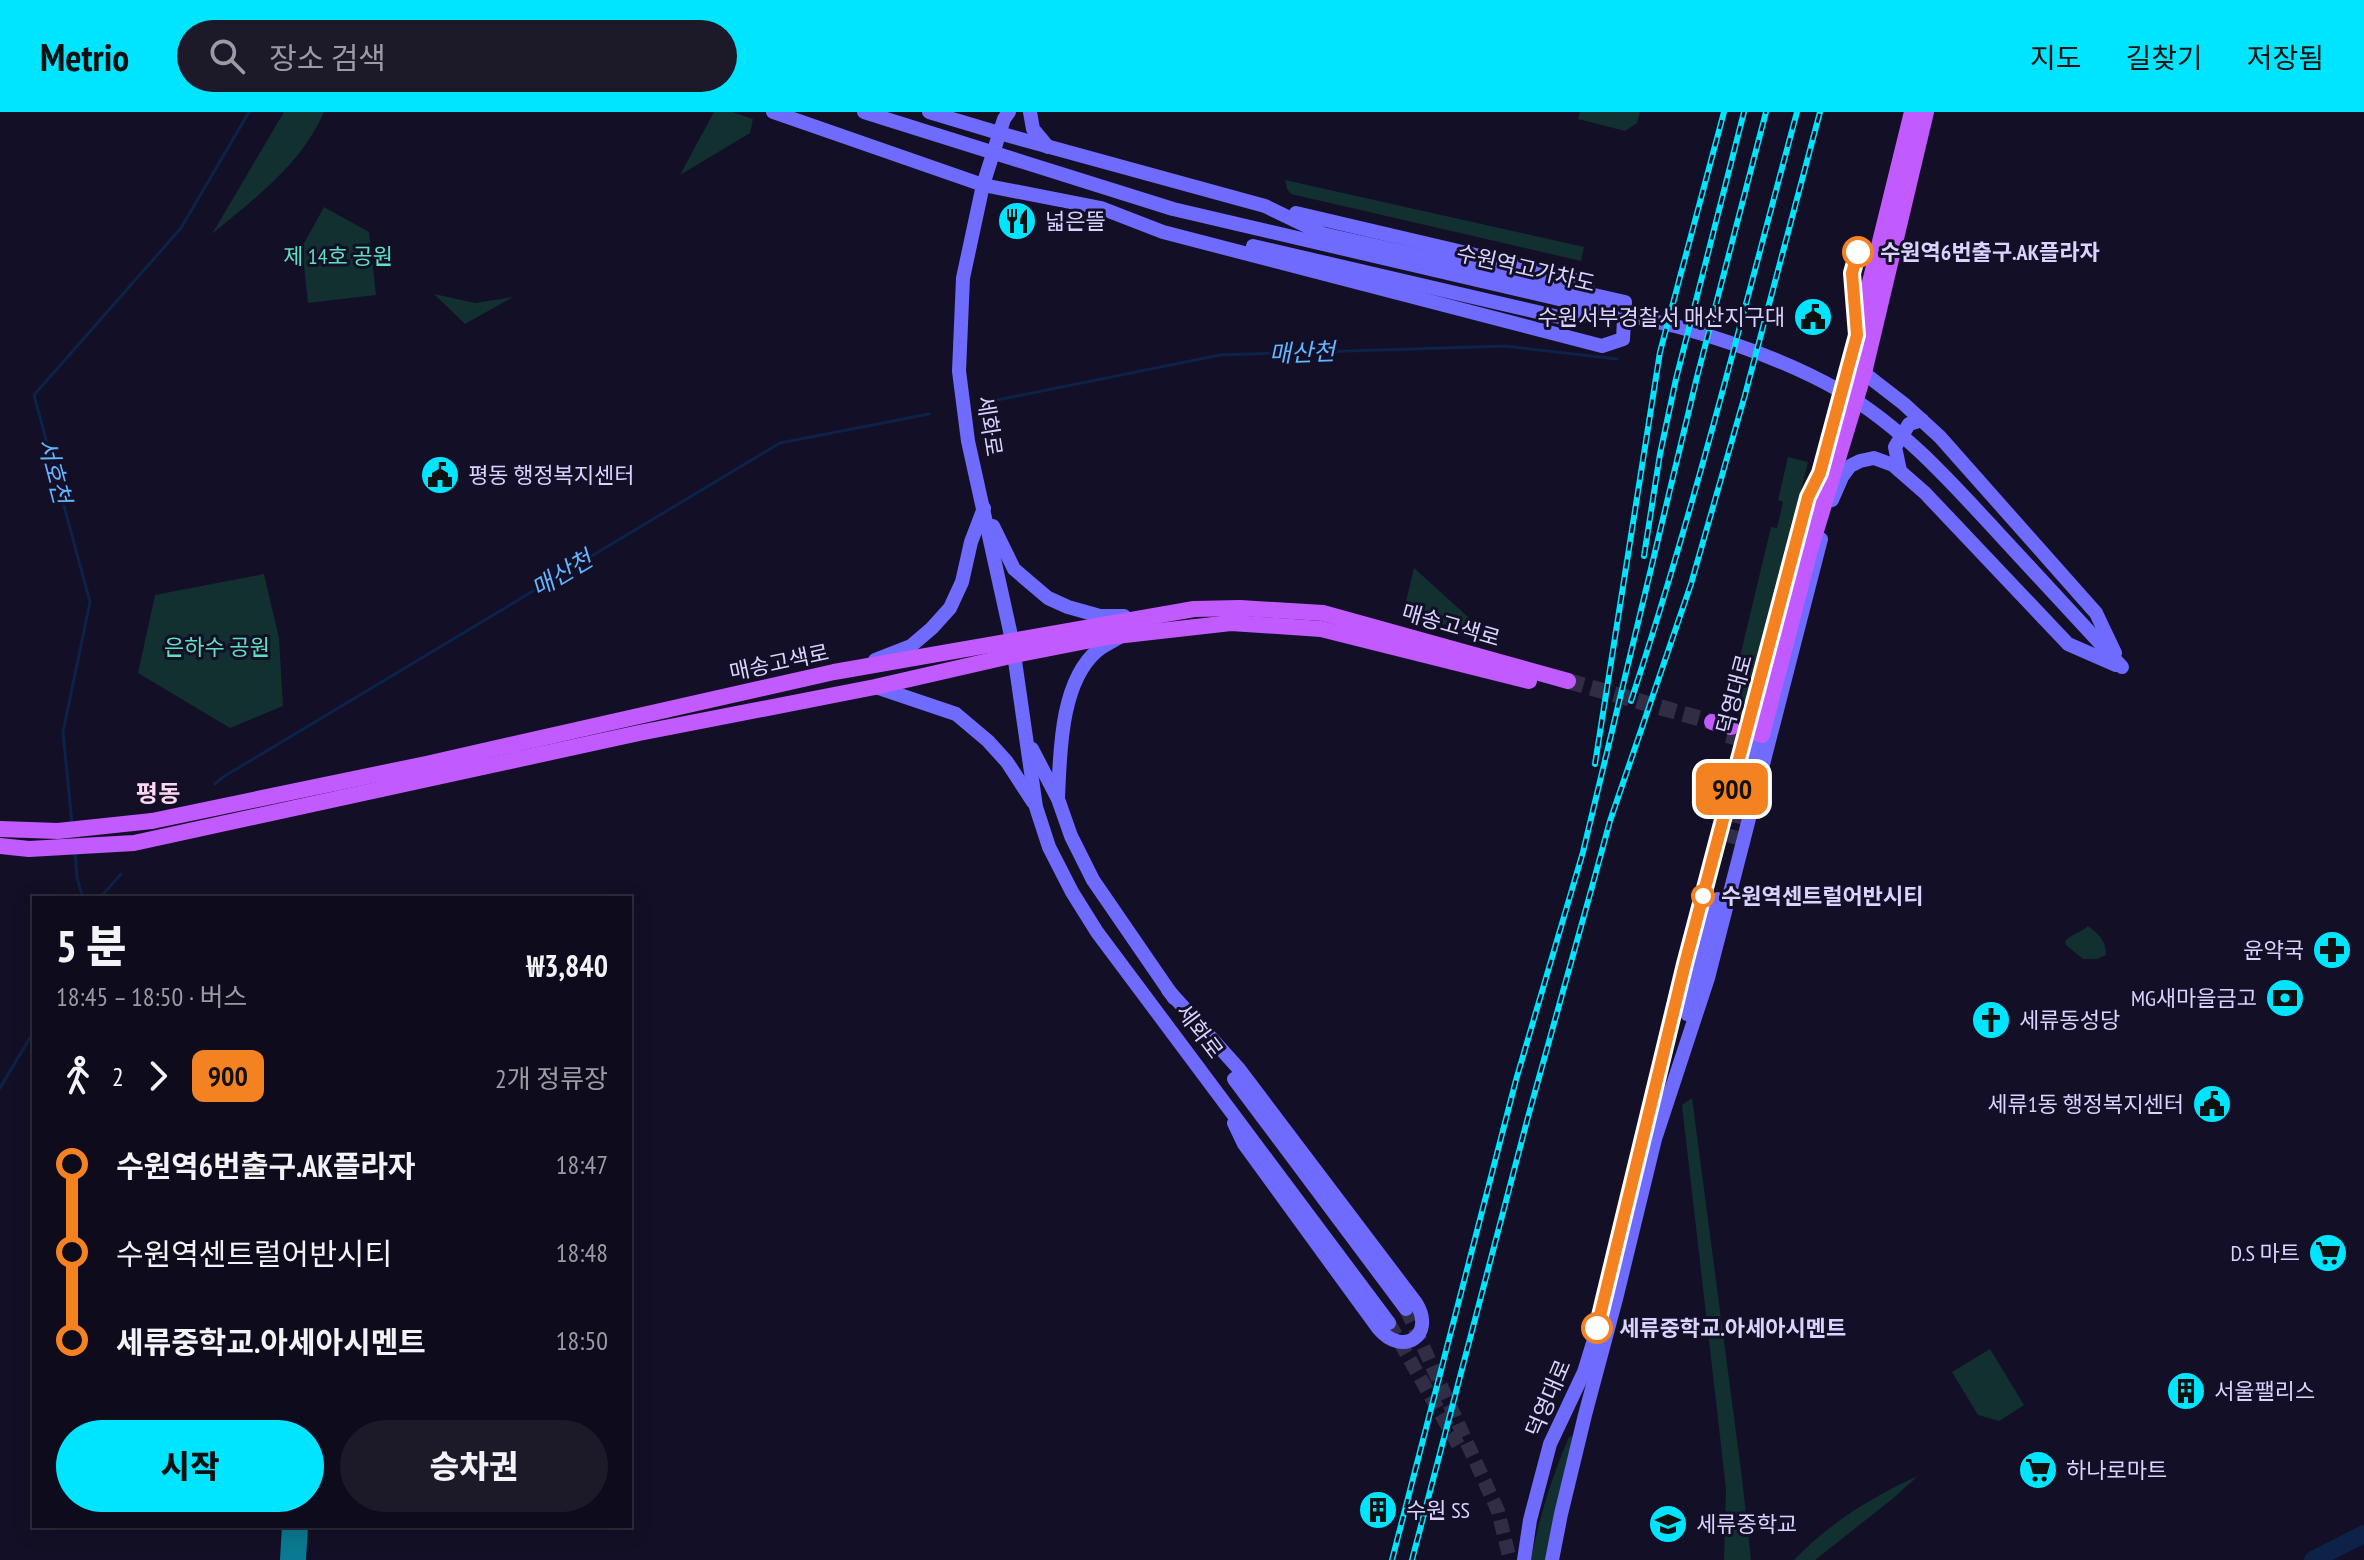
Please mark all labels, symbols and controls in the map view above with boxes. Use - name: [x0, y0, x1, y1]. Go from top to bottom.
- search box: [177, 20, 737, 92]
- text: Metrio: [40, 32, 129, 81]
- icon: search: [205, 34, 249, 78]
- text: 장소 검색: [269, 38, 386, 77]
- text: 지도: [2030, 39, 2081, 76]
- text: 길찾기: [2125, 39, 2203, 76]
- text: 저장됨: [2247, 39, 2324, 76]
- restaurant icon: 넓은뜰: [996, 200, 1038, 242]
- place label: 넓은뜰: [1045, 207, 1106, 235]
- marker: 수원역6번출구.AK플라자: [1843, 237, 1873, 267]
- street label: 수원역고가차도: [1454, 238, 1598, 298]
- place label: 수원역6번출구.AK플라자: [1880, 238, 2100, 266]
- park label: 제 14호 공원: [283, 242, 393, 270]
- public building icon: 수원서부경찰서 매산지구대: [1792, 296, 1834, 338]
- place label: 수원서부경찰서 매산지구대: [1537, 303, 1785, 331]
- water label: 매산천: [1268, 336, 1339, 369]
- street label: 세화로: [971, 394, 1009, 458]
- water label: 서호천: [31, 435, 79, 510]
- public building icon: 평동 행정복지센터: [419, 454, 461, 496]
- place label: 평동 행정복지센터: [468, 461, 635, 489]
- water label: 매산천: [525, 542, 601, 604]
- street label: 매송고색로: [1398, 598, 1504, 652]
- park label: 은하수 공원: [164, 633, 270, 661]
- street label: 매송고색로: [727, 638, 831, 686]
- street label: 덕영대로: [1710, 651, 1758, 737]
- line badge: 900: [1686, 763, 1778, 815]
- text: 900: [1712, 770, 1752, 807]
- district label: 평동: [136, 778, 180, 809]
- place label: 수원역센트럴어반시티: [1721, 882, 1923, 910]
- marker: 수원역센트럴어반시티: [1692, 885, 1714, 907]
- text: 5 분: [56, 917, 127, 974]
- pharmacy icon: 윤약국: [2311, 929, 2353, 971]
- place label: 윤약국: [2243, 936, 2304, 964]
- text: ₩3,840: [526, 946, 608, 985]
- bank icon: MG새마을금고: [2264, 977, 2306, 1019]
- text: 18:45 – 18:50 · 버스: [56, 980, 248, 1013]
- place label: MG새마을금고: [2131, 984, 2257, 1012]
- street label: 세화로: [1171, 998, 1229, 1064]
- church icon: 세류동성당: [1970, 999, 2012, 1041]
- place label: 세류동성당: [2019, 1006, 2120, 1034]
- icon: walk: [56, 1054, 100, 1098]
- icon: forward: [136, 1054, 180, 1098]
- text: 900: [208, 1057, 248, 1094]
- text: 2: [112, 1060, 124, 1093]
- text: 2개 정류장: [495, 1062, 608, 1095]
- public building icon: 세류1동 행정복지센터: [2191, 1083, 2233, 1125]
- place label: 세류1동 행정복지센터: [1987, 1090, 2184, 1118]
- text: 수원역6번출구.AK플라자: [116, 1146, 416, 1185]
- text: 18:47: [556, 1148, 608, 1181]
- supermarket icon: D.S 마트: [2307, 1232, 2349, 1274]
- text: 수원역센트럴어반시티: [116, 1234, 392, 1273]
- text: 18:48: [556, 1236, 608, 1269]
- place label: D.S 마트: [2231, 1239, 2300, 1267]
- marker: 세류중학교.아세아시멘트: [1582, 1313, 1612, 1343]
- place label: 세류중학교.아세아시멘트: [1619, 1314, 1846, 1342]
- text: 세류중학교.아세아시멘트: [116, 1322, 426, 1361]
- text: 18:50: [556, 1324, 608, 1357]
- street label: 덕영대로: [1519, 1355, 1577, 1441]
- building icon: 서울팰리스: [2165, 1370, 2207, 1412]
- place label: 서울팰리스: [2214, 1377, 2315, 1405]
- button: 시작: [56, 1420, 324, 1512]
- button: 승차권: [340, 1420, 608, 1512]
- supermarket icon: 하나로마트: [2017, 1449, 2059, 1491]
- place label: 하나로마트: [2066, 1456, 2167, 1484]
- building icon: 수원 SS: [1357, 1489, 1399, 1531]
- place label: 수원 SS: [1406, 1496, 1470, 1524]
- school or university icon: 세류중학교: [1647, 1503, 1689, 1545]
- place label: 세류중학교: [1696, 1510, 1797, 1538]

